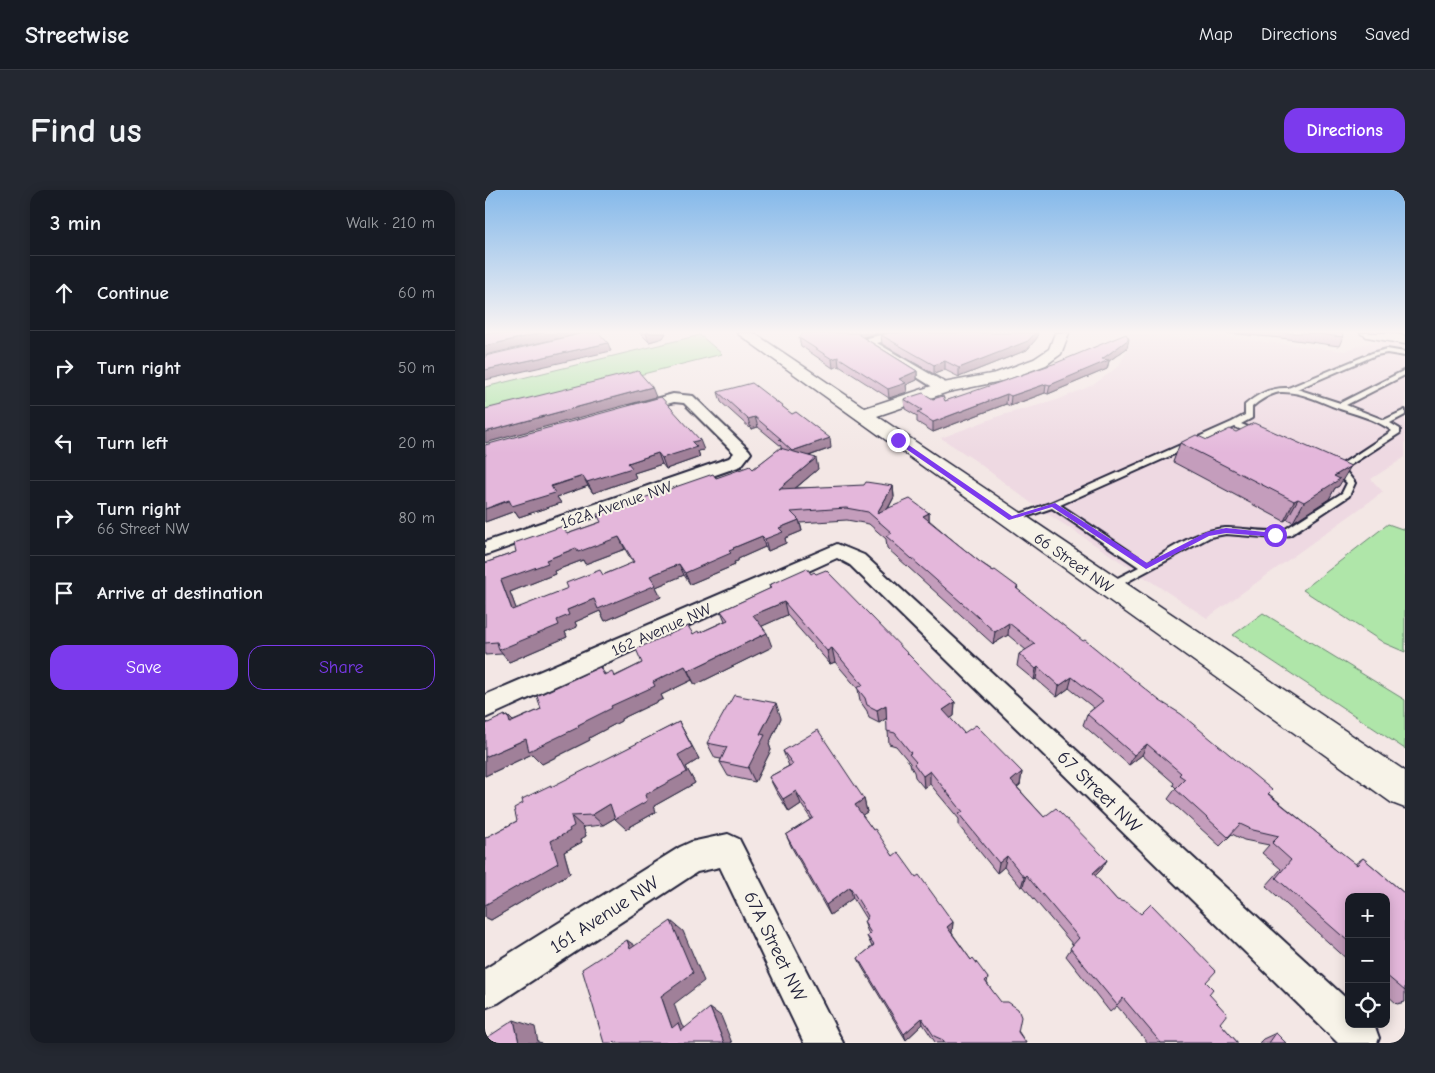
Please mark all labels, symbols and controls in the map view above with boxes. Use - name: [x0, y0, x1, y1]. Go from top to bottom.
- text: Streetwise: [25, 21, 129, 49]
- text: Map: [1199, 24, 1233, 45]
- text: Directions: [1261, 24, 1337, 45]
- text: Saved: [1365, 24, 1410, 45]
- button: Directions: [1284, 108, 1405, 153]
- text: Find us: [30, 110, 142, 151]
- text: 3 min: [50, 211, 101, 235]
- text: Walk · 210 m: [346, 214, 435, 232]
- icon: ahead: [50, 279, 78, 307]
- text: Continue: [97, 282, 169, 304]
- text: 60 m: [398, 284, 435, 302]
- icon: right: [50, 354, 78, 382]
- text: Turn right: [97, 357, 181, 379]
- text: 50 m: [398, 359, 435, 377]
- icon: left: [50, 429, 78, 457]
- route end: [887, 429, 910, 452]
- text: Turn left: [97, 432, 168, 454]
- text: 20 m: [398, 434, 435, 452]
- street label: 162A Avenue NW: [558, 477, 674, 532]
- text: Turn right: [97, 498, 181, 520]
- icon: right: [50, 504, 78, 532]
- text: 80 m: [398, 509, 435, 527]
- text: 66 Street NW: [97, 520, 190, 538]
- route start: [1264, 524, 1287, 547]
- street label: 66 Street NW: [1030, 529, 1117, 597]
- icon: arrive: [50, 579, 78, 607]
- text: Arrive at destination: [97, 582, 263, 604]
- street label: 162 Avenue NW: [609, 600, 714, 660]
- button: Save: [50, 645, 238, 690]
- button: Share: [248, 645, 435, 690]
- street label: 67 Street NW: [1053, 746, 1146, 838]
- street label: 161 Avenue NW: [546, 871, 663, 958]
- street label: 67A Street NW: [739, 888, 811, 1005]
- map controls: [1345, 893, 1390, 1028]
- button: +: [1345, 893, 1390, 938]
- button: −: [1345, 938, 1390, 983]
- button: locate: [1345, 983, 1390, 1028]

